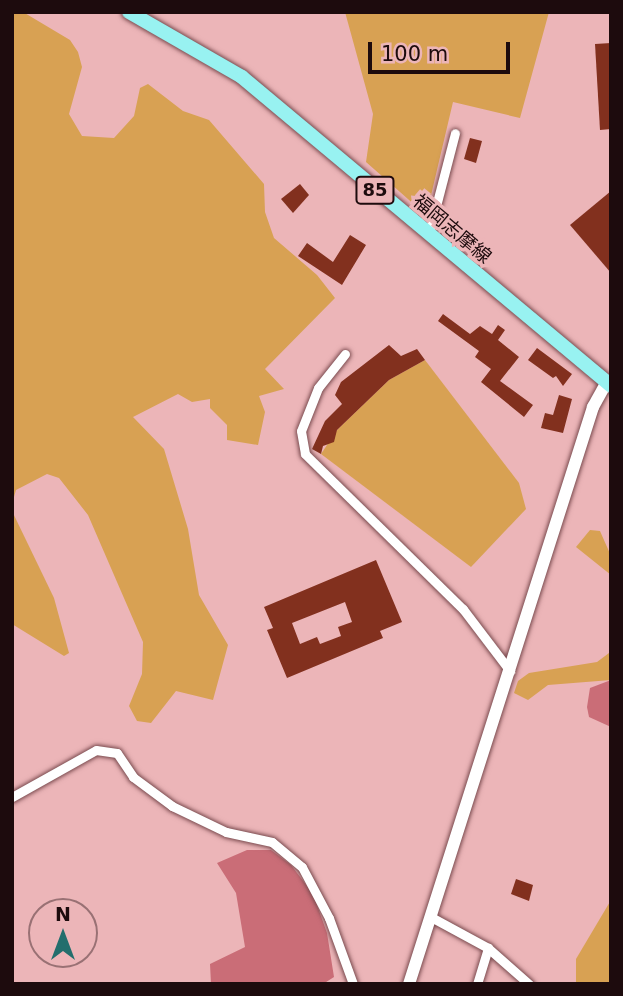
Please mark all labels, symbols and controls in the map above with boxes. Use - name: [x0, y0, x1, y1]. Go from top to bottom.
- scale bar: [371, 28, 513, 72]
- text: 100 m: [381, 42, 448, 66]
- road number: 85: [354, 176, 396, 204]
- street label: 福岡志摩線: [408, 190, 496, 268]
- north arrow: [28, 898, 98, 968]
- text: N: [55, 903, 71, 925]

